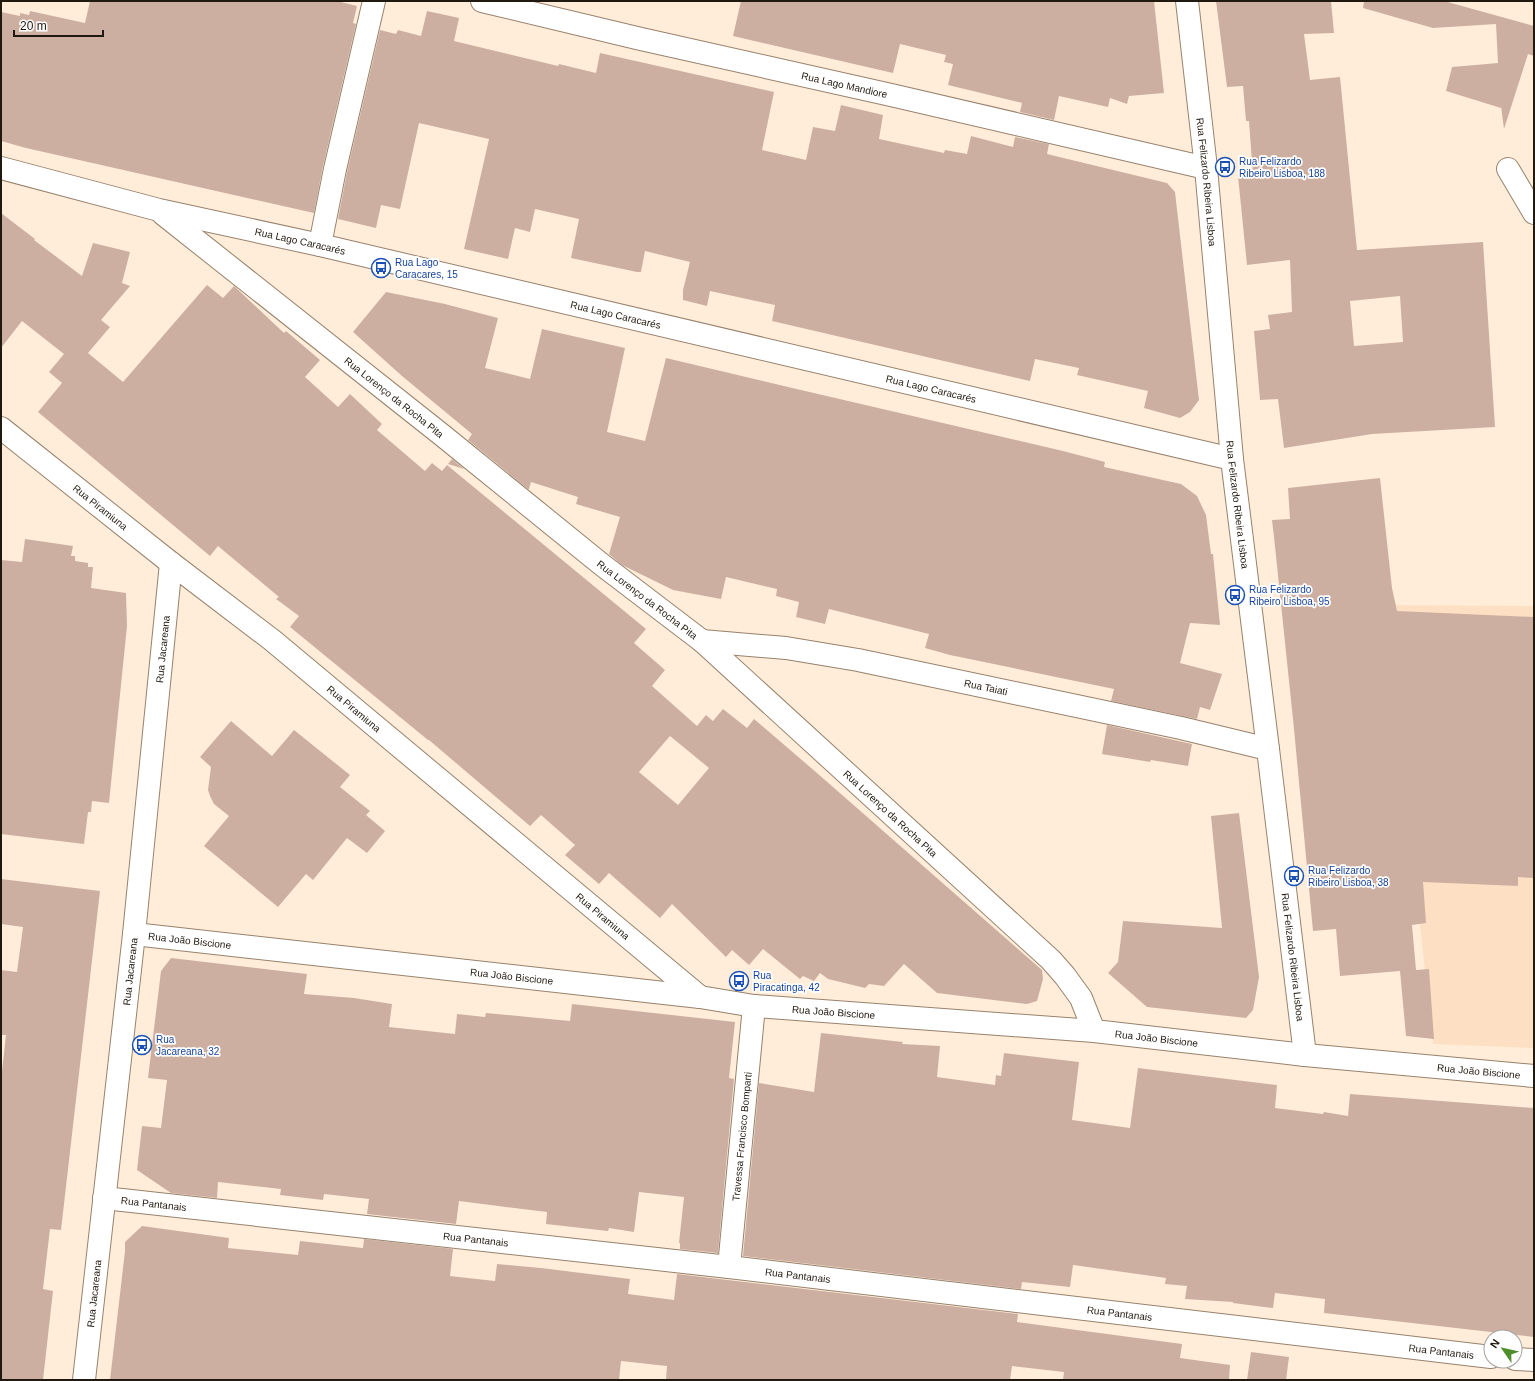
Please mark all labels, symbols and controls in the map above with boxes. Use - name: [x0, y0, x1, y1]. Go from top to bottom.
- scale bar: [14, 12, 103, 38]
- text: 20 m: [20, 19, 47, 33]
- street label: Rua Lago Mandiore: [800, 70, 889, 100]
- street label: Rua Felizardo Ribeira Lisboa: [1195, 117, 1219, 247]
- bus stop icon: Rua Felizardo Ribeiro Lisboa, 188: [1214, 156, 1236, 178]
- place label: Rua Felizardo Ribeiro Lisboa, 188: [1239, 156, 1326, 179]
- street label: Rua Lago Caracarés: [254, 226, 346, 256]
- bus stop icon: Rua Lago Caracares, 15: [370, 257, 392, 279]
- place label: Rua Lago Caracares, 15: [395, 257, 458, 280]
- street label: Rua Lago Caracarés: [570, 298, 662, 330]
- street label: Rua Lorenço da Rocha Pita: [343, 355, 446, 440]
- street label: Rua Lago Caracarés: [885, 373, 977, 404]
- street label: Rua Felizardo Ribeira Lisboa: [1225, 440, 1251, 570]
- street label: Rua Piramiuna: [71, 482, 130, 532]
- street label: Rua Lorenço da Rocha Pita: [595, 558, 700, 641]
- bus stop icon: Rua Felizardo Ribeiro Lisboa, 95: [1224, 584, 1246, 606]
- place label: Rua Felizardo Ribeiro Lisboa, 95: [1249, 584, 1330, 607]
- street label: Rua Jacareana: [154, 614, 171, 684]
- street label: Rua Taiati: [963, 677, 1009, 697]
- street label: Rua Piramiuna: [325, 683, 383, 734]
- street label: Rua Lorenço da Rocha Pita: [841, 768, 940, 859]
- bus stop icon: Rua Felizardo Ribeiro Lisboa, 38: [1283, 865, 1305, 887]
- place label: Rua Felizardo Ribeiro Lisboa, 38: [1308, 865, 1389, 888]
- street label: Rua Piramiuna: [574, 891, 632, 942]
- street label: Rua Felizardo Ribeira Lisboa: [1280, 892, 1306, 1022]
- street label: Rua João Biscione: [148, 930, 232, 950]
- street label: Rua Jacareana: [121, 937, 139, 1006]
- street label: Rua João Biscione: [470, 966, 554, 986]
- bus stop icon: Rua Piracatinga, 42: [728, 970, 750, 992]
- place label: Rua Piracatinga, 42: [753, 970, 820, 993]
- street label: Rua João Biscione: [792, 1003, 876, 1020]
- street label: Rua João Biscione: [1114, 1028, 1199, 1048]
- bus stop icon: Rua Jacareana, 32: [131, 1034, 153, 1056]
- place label: Rua Jacareana, 32: [156, 1034, 220, 1057]
- street label: Rua João Biscione: [1437, 1062, 1521, 1080]
- street label: Travessa Francisco Bomparti: [730, 1071, 753, 1202]
- street label: Rua Pantanais: [120, 1194, 187, 1213]
- street label: Rua Pantanais: [443, 1230, 509, 1248]
- street label: Rua Jacareana: [84, 1259, 103, 1328]
- street label: Rua Pantanais: [764, 1266, 831, 1284]
- street label: Rua Pantanais: [1086, 1304, 1153, 1322]
- north arrow: [1483, 1329, 1523, 1369]
- text: N: [1488, 1337, 1502, 1350]
- street label: Rua Pantanais: [1408, 1342, 1474, 1360]

